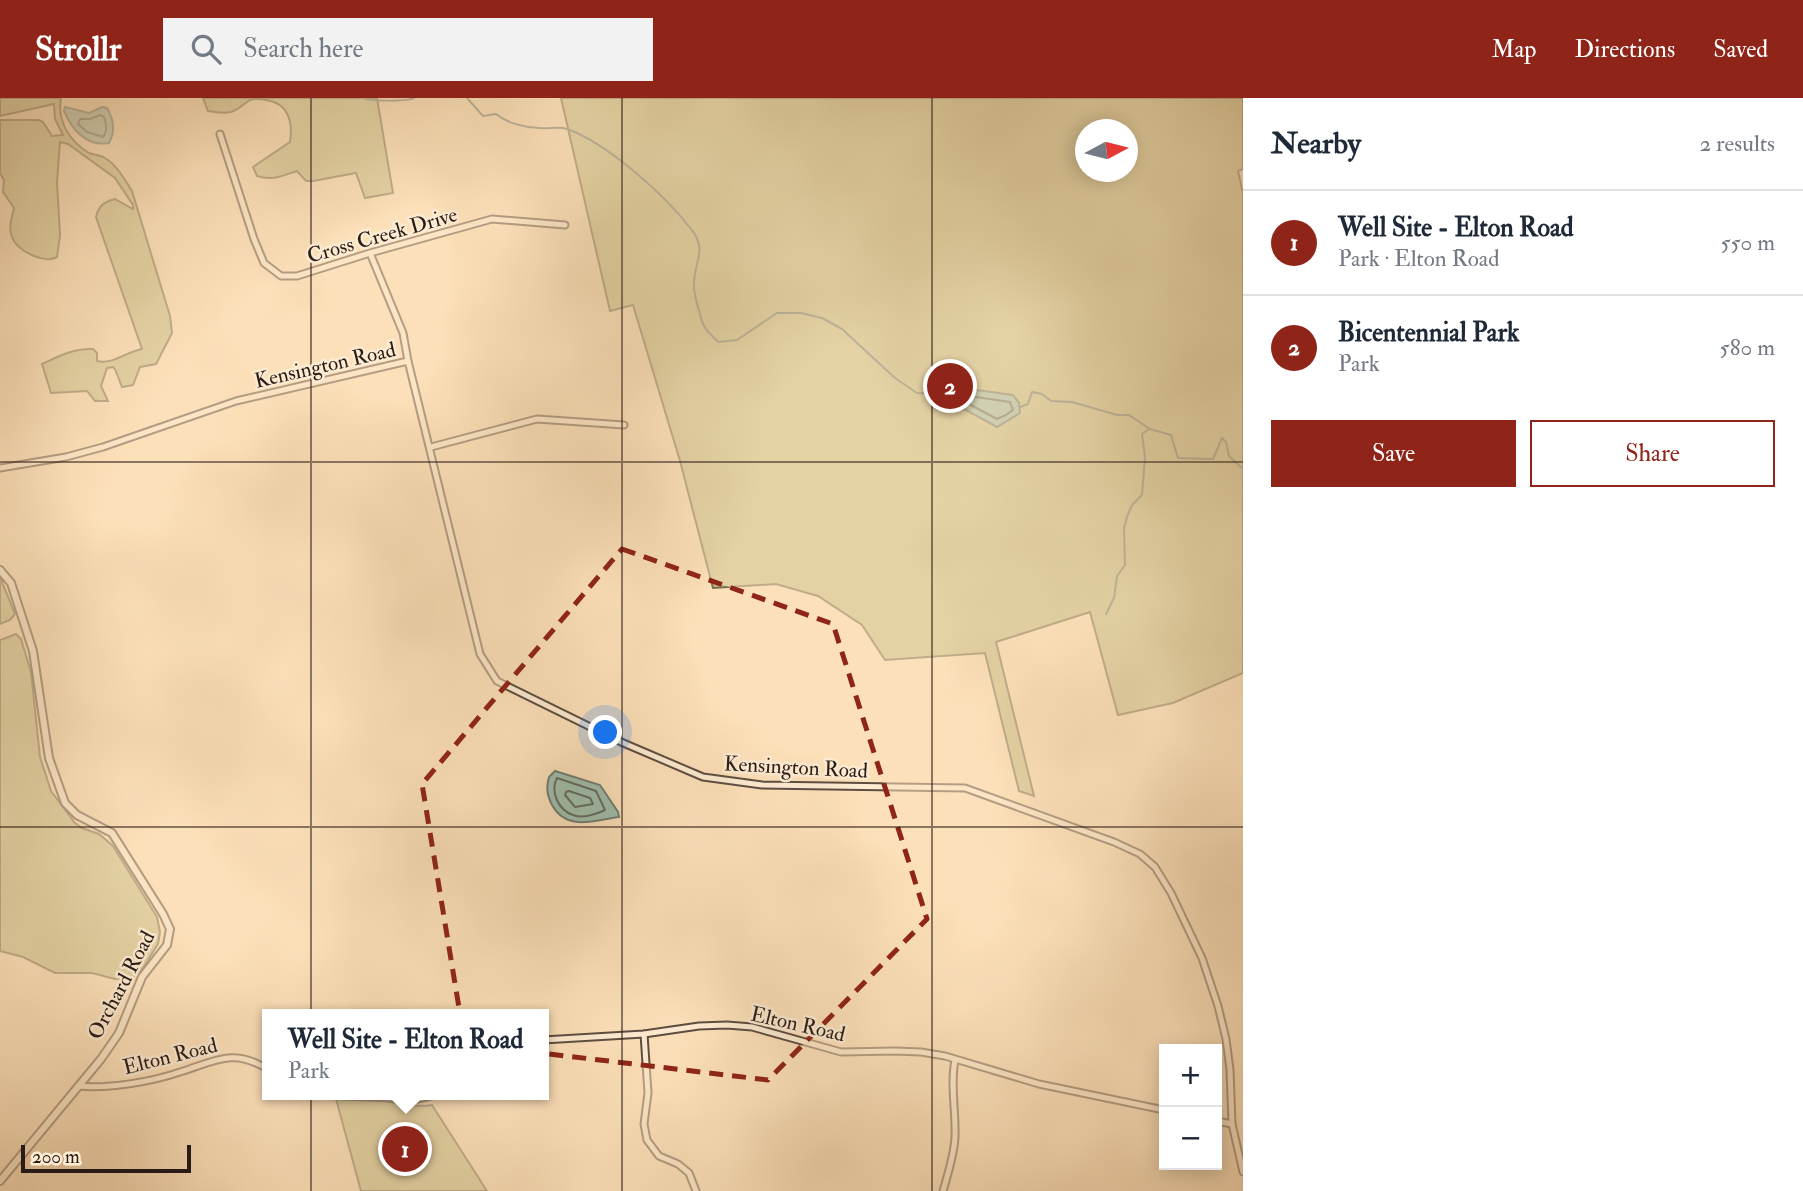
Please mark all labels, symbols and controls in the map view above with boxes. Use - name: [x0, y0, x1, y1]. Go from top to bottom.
- search box: [163, 18, 653, 81]
- text: Strollr: [35, 29, 121, 70]
- icon: search: [187, 30, 225, 68]
- text: Search here: [243, 33, 363, 65]
- text: Map: [1491, 34, 1536, 65]
- text: Directions: [1574, 34, 1675, 65]
- text: Saved: [1713, 34, 1768, 65]
- north arrow: [1075, 119, 1138, 182]
- text: Nearby: [1271, 125, 1361, 162]
- text: 2 results: [1700, 129, 1775, 158]
- street label: Cross Creek Drive: [304, 201, 461, 270]
- text: Well Site - Elton Road: [1338, 212, 1573, 244]
- text: 1: [1290, 228, 1298, 257]
- text: 550 m: [1721, 228, 1775, 257]
- text: Park · Elton Road: [1338, 244, 1500, 273]
- text: Bicentennial Park: [1338, 317, 1520, 349]
- text: 2: [1288, 333, 1300, 362]
- text: 580 m: [1720, 333, 1775, 362]
- street label: Kensington Road: [252, 336, 399, 395]
- text: Park: [1338, 349, 1380, 378]
- pin: 2: [927, 360, 973, 412]
- button: Save: [1271, 420, 1516, 487]
- button: Share: [1530, 420, 1775, 487]
- your location: [588, 715, 622, 749]
- street label: Kensington Road: [723, 750, 869, 785]
- street label: Orchard Road: [82, 926, 162, 1044]
- street label: Elton Road: [748, 1000, 849, 1049]
- popup: [262, 1009, 549, 1100]
- text: Well Site - Elton Road: [288, 1024, 523, 1056]
- street label: Elton Road: [120, 1032, 221, 1081]
- map controls: [1159, 1044, 1222, 1170]
- button: +: [1159, 1044, 1222, 1107]
- text: Park: [288, 1056, 330, 1085]
- button: −: [1159, 1107, 1222, 1170]
- pin: 1: [382, 1123, 428, 1175]
- scale bar: [21, 1142, 191, 1174]
- text: 200 m: [32, 1145, 80, 1169]

